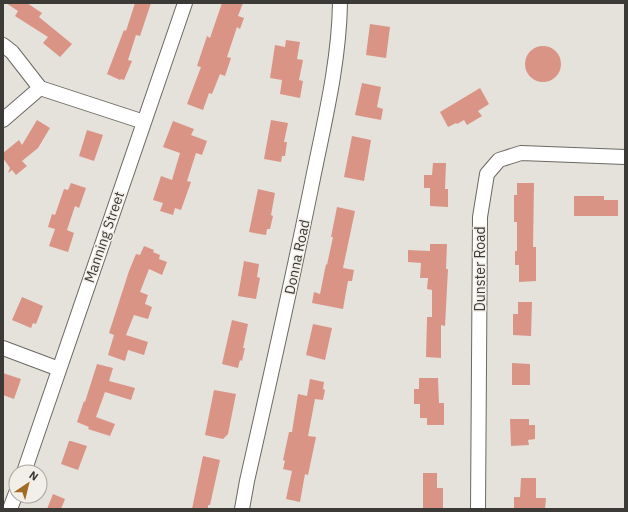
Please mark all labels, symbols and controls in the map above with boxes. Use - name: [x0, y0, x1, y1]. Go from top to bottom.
- street label: Manning Street: [80, 189, 128, 285]
- street label: Donna Road: [280, 218, 314, 296]
- street label: Dunster Road: [471, 226, 489, 312]
- north arrow: [8, 464, 48, 504]
- text: N: [26, 468, 41, 484]

